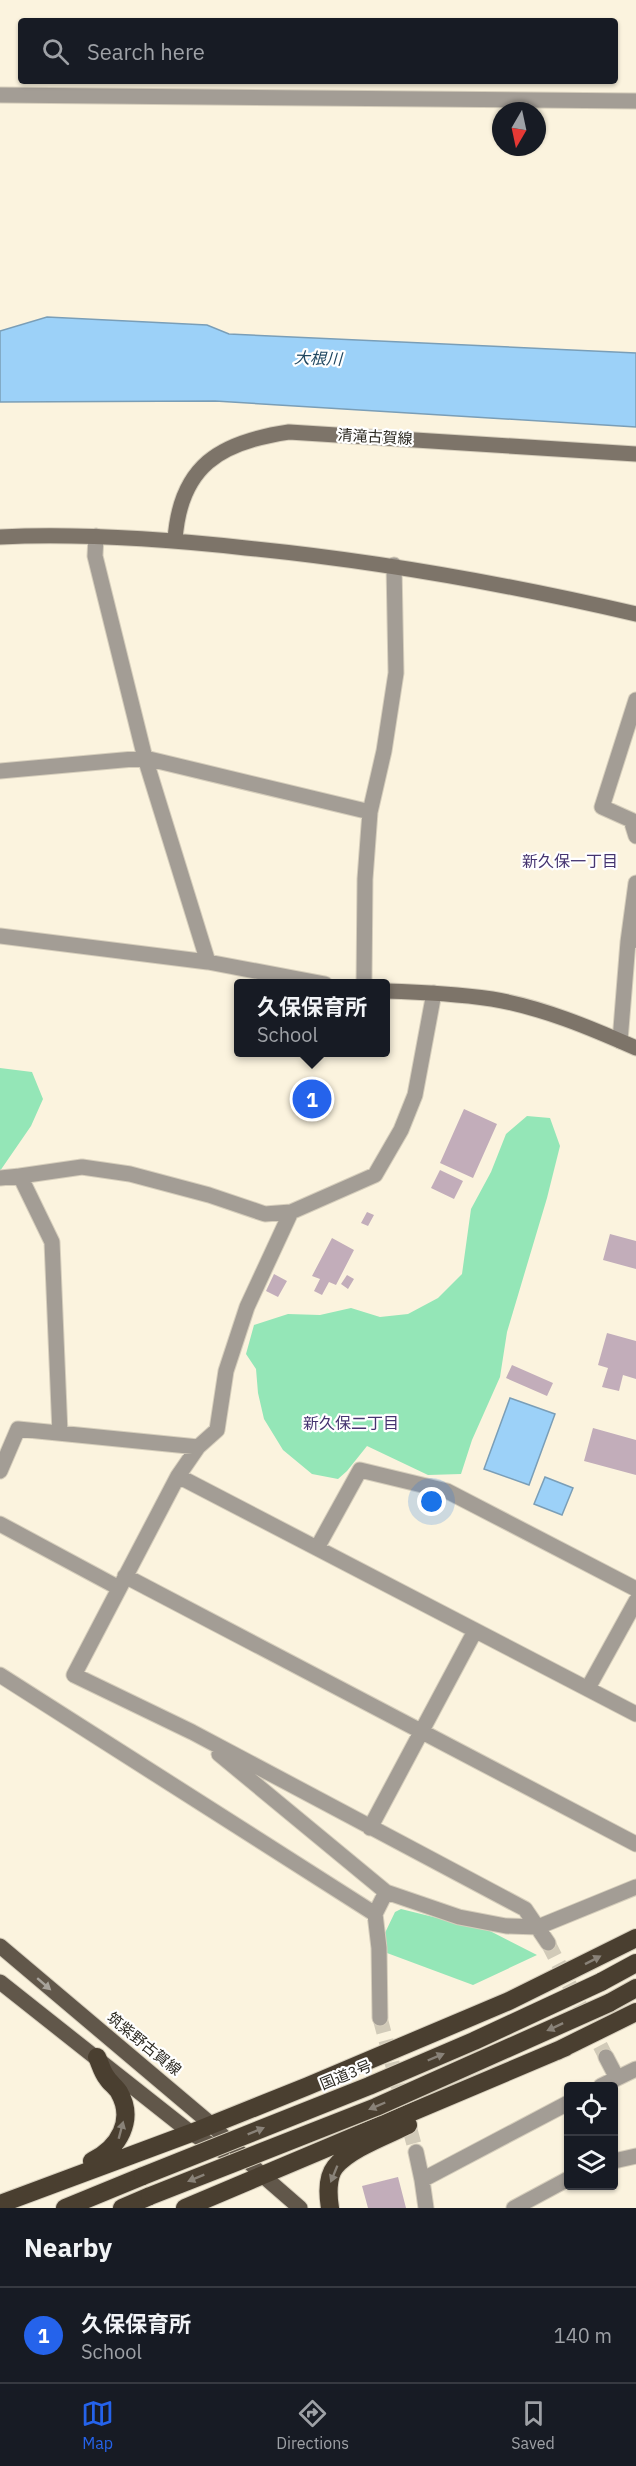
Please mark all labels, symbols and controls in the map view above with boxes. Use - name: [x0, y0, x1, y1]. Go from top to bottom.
- search box: [18, 18, 618, 84]
- icon: search: [39, 35, 72, 68]
- text: Search here: [87, 37, 205, 66]
- north arrow: [492, 102, 546, 156]
- water label: 大根川: [294, 347, 344, 369]
- street label: 清滝古賀線: [337, 425, 413, 448]
- district label: 新久保一丁目: [522, 851, 618, 871]
- popup: [234, 979, 390, 1057]
- text: 久保保育所: [257, 992, 367, 1021]
- text: School: [257, 1021, 318, 1048]
- pin: 1: [292, 1076, 332, 1122]
- district label: 新久保二丁目: [303, 1413, 399, 1433]
- your location: [417, 1487, 446, 1516]
- one-way arrow: [585, 1955, 602, 1964]
- one-way arrow: [36, 1978, 52, 1991]
- street label: 筑紫野古賀線: [103, 2008, 185, 2079]
- one-way arrow: [546, 2022, 564, 2032]
- one-way arrow: [428, 2052, 446, 2062]
- street label: 国道3号: [317, 2056, 374, 2093]
- map controls: [564, 2082, 618, 2190]
- button: locate: [564, 2082, 618, 2136]
- one-way arrow: [368, 2101, 386, 2111]
- one-way arrow: [117, 2121, 126, 2139]
- one-way arrow: [247, 2126, 265, 2135]
- button: layers: [564, 2136, 618, 2190]
- one-way arrow: [328, 2165, 338, 2183]
- one-way arrow: [187, 2174, 205, 2183]
- text: Nearby: [24, 2230, 112, 2264]
- text: 久保保育所: [81, 2309, 191, 2338]
- text: 1: [38, 2322, 50, 2349]
- text: 140 m: [554, 2322, 612, 2349]
- text: School: [81, 2338, 142, 2365]
- tab: Map: [81, 2397, 114, 2453]
- tab: Directions: [276, 2397, 349, 2453]
- tab: Saved: [511, 2397, 555, 2453]

